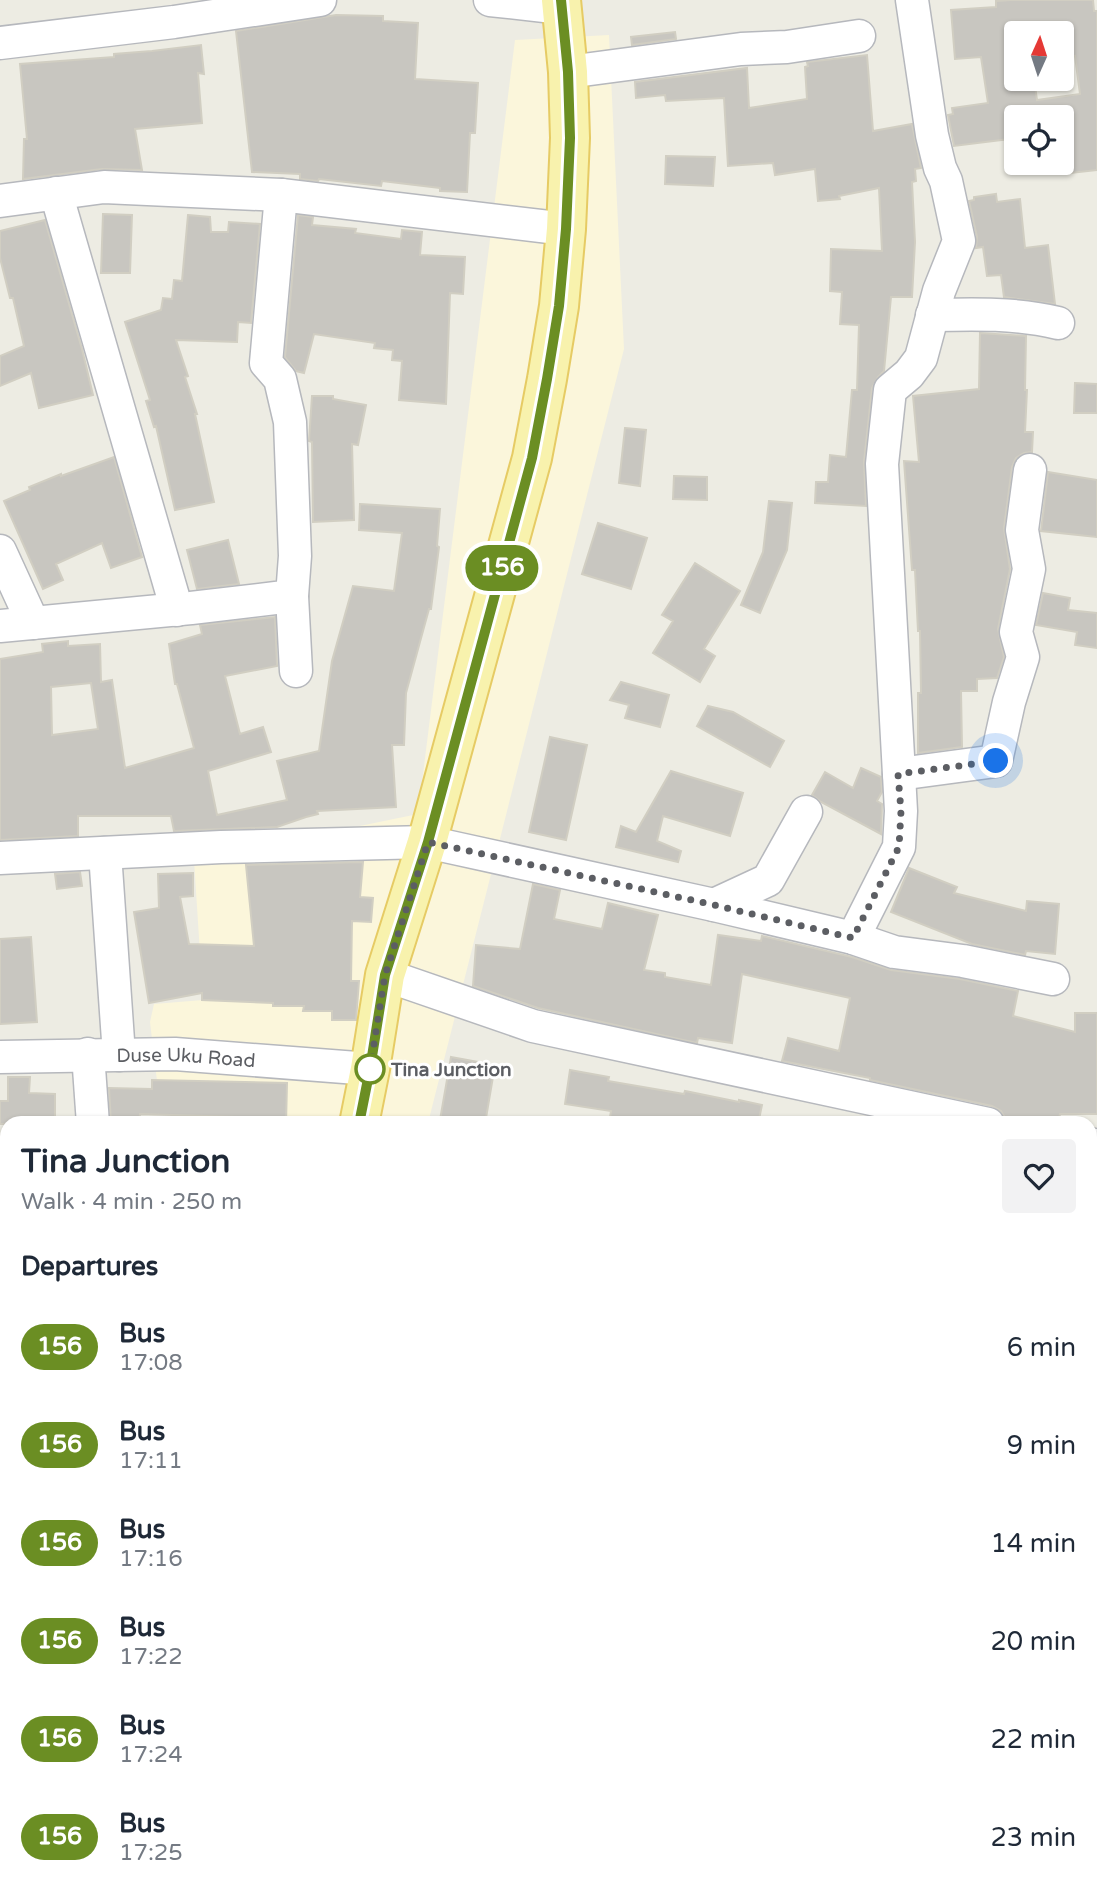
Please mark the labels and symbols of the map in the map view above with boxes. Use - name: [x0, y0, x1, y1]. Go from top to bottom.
- north arrow: [1004, 21, 1074, 91]
- line badge: 156: [462, 545, 542, 591]
- your location: [978, 743, 1013, 778]
- street label: Duse Uku Road: [116, 1044, 256, 1072]
- marker: Tina Junction: [355, 1054, 385, 1084]
- place label: Tina Junction: [390, 1059, 512, 1081]

